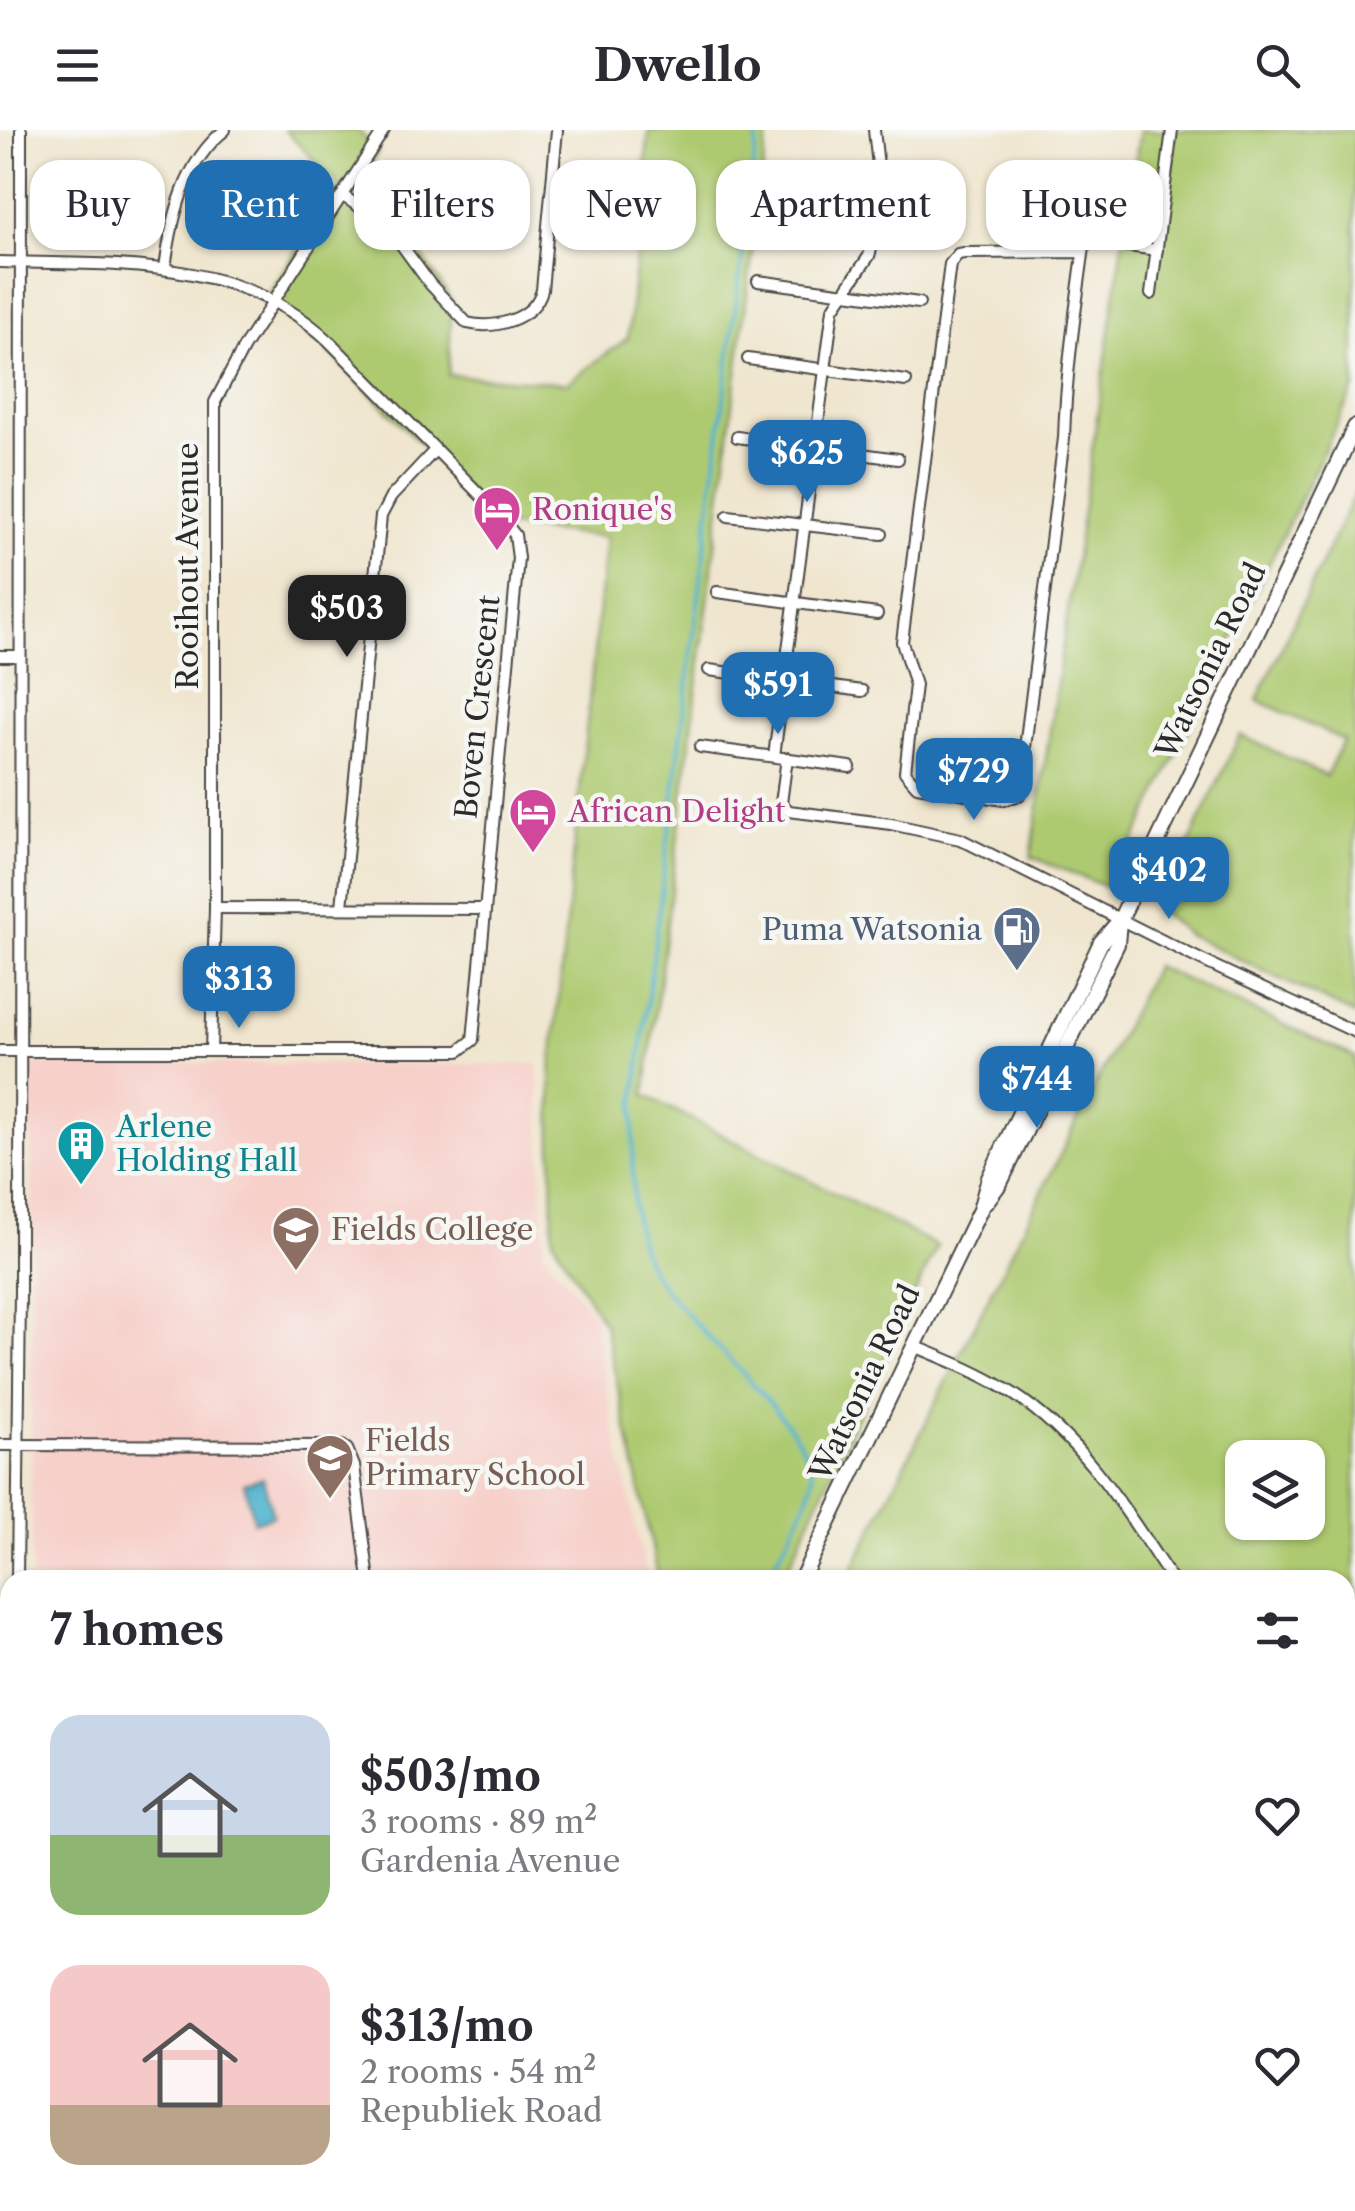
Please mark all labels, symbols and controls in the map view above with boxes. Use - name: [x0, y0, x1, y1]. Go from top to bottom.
- text: Dwello: [593, 37, 762, 93]
- icon: menu: [50, 38, 105, 93]
- icon: search: [1250, 38, 1305, 93]
- chip: Buy: [30, 160, 165, 250]
- chip: Rent: [185, 160, 334, 250]
- chip: Filters: [354, 160, 530, 250]
- chip: New: [550, 160, 696, 250]
- chip: Apartment: [716, 160, 966, 250]
- chip: House: [986, 160, 1163, 250]
- pin: $625: [748, 420, 866, 505]
- text: $625: [770, 433, 844, 472]
- street label: Rooihout Avenue: [169, 442, 206, 690]
- hotel icon: Ronique's: [471, 484, 523, 552]
- place label: Ronique's: [532, 491, 672, 528]
- street label: Watsonia Road: [1147, 557, 1274, 766]
- pin: $503: [288, 575, 406, 660]
- text: $503: [310, 588, 384, 627]
- street label: Boven Crescent: [447, 593, 508, 821]
- pin: $591: [719, 652, 837, 737]
- text: $591: [743, 665, 813, 704]
- pin: $729: [915, 738, 1033, 823]
- text: $729: [938, 751, 1010, 790]
- hotel icon: African Delight: [507, 786, 559, 854]
- place label: African Delight: [567, 793, 786, 830]
- pin: $402: [1110, 837, 1228, 922]
- text: $402: [1131, 850, 1207, 889]
- fuel station icon: Puma Watsonia: [991, 904, 1043, 972]
- place label: Puma Watsonia: [762, 911, 982, 948]
- pin: $313: [180, 946, 298, 1031]
- text: $313: [205, 959, 273, 998]
- pin: $744: [978, 1046, 1096, 1131]
- text: $744: [1001, 1059, 1073, 1098]
- place label: Arlene Holding Hall: [115, 1108, 298, 1179]
- building icon: Arlene Holding Hall: [55, 1118, 107, 1186]
- school or university icon: Fields College: [270, 1204, 322, 1272]
- place label: Fields College: [331, 1211, 533, 1248]
- street label: Watsonia Road: [801, 1279, 928, 1488]
- place label: Fields Primary School: [365, 1422, 585, 1493]
- school or university icon: Fields Primary School: [304, 1432, 356, 1500]
- map controls: [1225, 1440, 1325, 1540]
- button: layers: [1225, 1440, 1325, 1540]
- icon: filters: [1250, 1603, 1305, 1658]
- text: 7 homes: [50, 1604, 224, 1656]
- text: $503/mo: [360, 1750, 541, 1802]
- icon: home: [130, 1755, 250, 1875]
- icon: heart: [1250, 1788, 1305, 1843]
- text: 3 rooms · 89 m²: [360, 1802, 597, 1841]
- text: Gardenia Avenue: [360, 1841, 620, 1880]
- text: $313/mo: [360, 2000, 534, 2052]
- icon: home: [130, 2005, 250, 2125]
- icon: heart: [1250, 2038, 1305, 2093]
- text: 2 rooms · 54 m²: [360, 2052, 596, 2091]
- text: Republiek Road: [360, 2091, 603, 2130]

